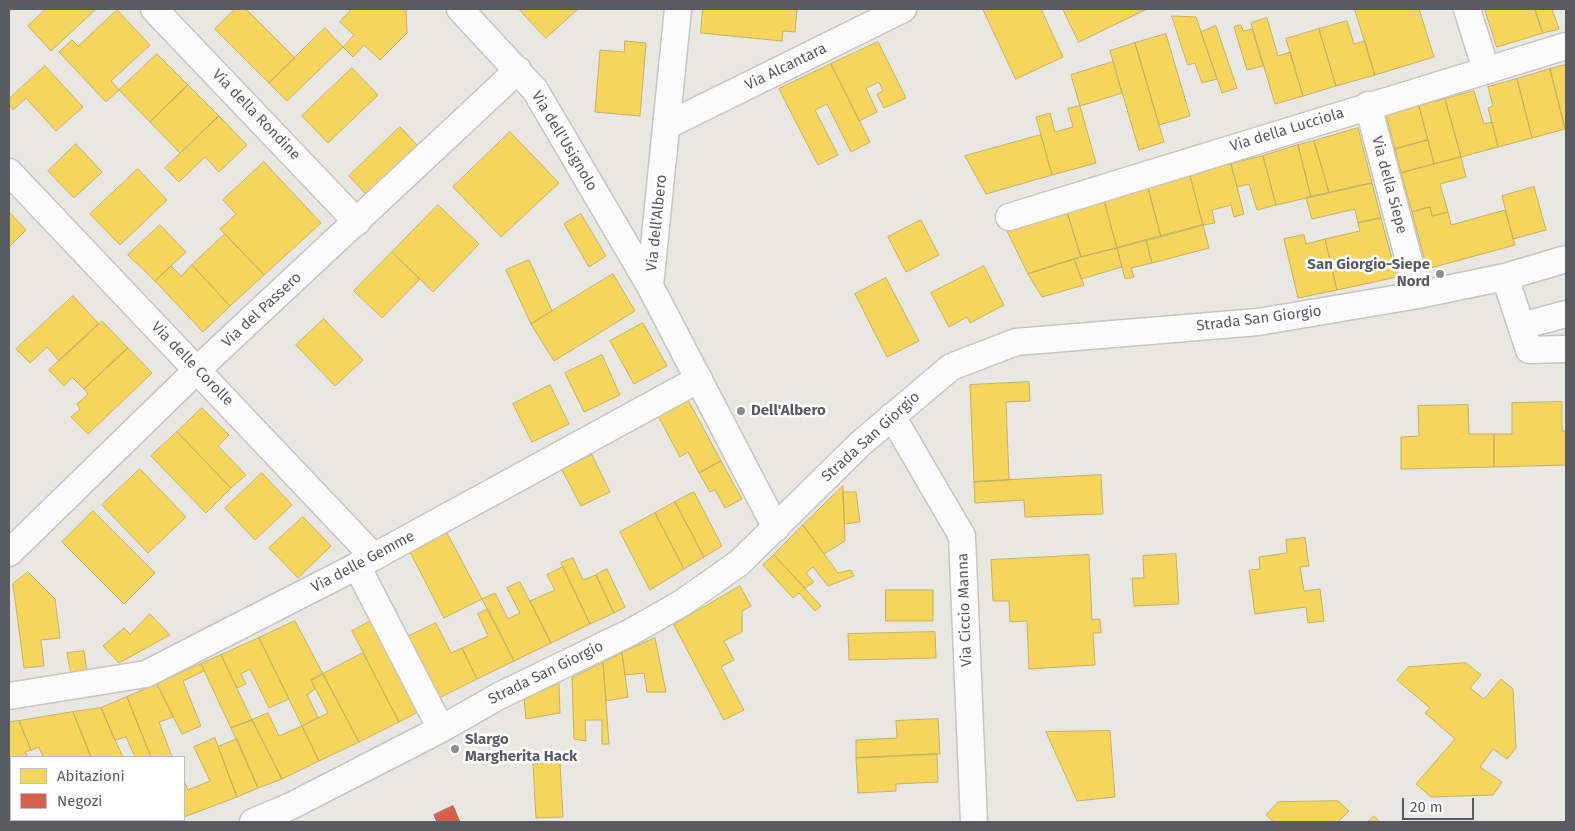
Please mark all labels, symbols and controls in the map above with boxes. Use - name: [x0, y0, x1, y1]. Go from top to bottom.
- street label: Via Alcantara: [742, 40, 830, 94]
- street label: Via della Rondine: [208, 66, 304, 164]
- street label: Via dell'Usignolo: [527, 88, 601, 194]
- street label: Via della Lucciola: [1228, 104, 1346, 156]
- street label: Via della Siepe: [1367, 134, 1411, 236]
- street label: Via dell'Albero: [643, 174, 671, 272]
- place label: San Giorgio-Siepe Nord: [1307, 256, 1430, 291]
- marker: San Giorgio-Siepe Nord: [1434, 268, 1446, 280]
- street label: Via del Passero: [218, 269, 306, 351]
- street label: Strada San Giorgio: [1195, 302, 1323, 336]
- street label: Via delle Corolle: [147, 318, 237, 410]
- street label: Strada San Giorgio: [818, 388, 924, 486]
- place label: Dell'Albero: [751, 402, 826, 420]
- marker: Dell'Albero: [735, 405, 747, 417]
- street label: Via delle Gemme: [308, 527, 418, 597]
- street label: Via Ciccio Manna: [954, 553, 976, 667]
- street label: Strada San Giorgio: [485, 637, 607, 709]
- place label: Slargo Margherita Hack: [465, 731, 577, 766]
- marker: Slargo Margherita Hack: [449, 743, 461, 755]
- legend: [10, 756, 185, 821]
- text: Abitazioni: [57, 767, 125, 785]
- scale bar: [1405, 788, 1478, 820]
- text: Negozi: [57, 792, 102, 810]
- text: 20 m: [1410, 798, 1443, 816]

